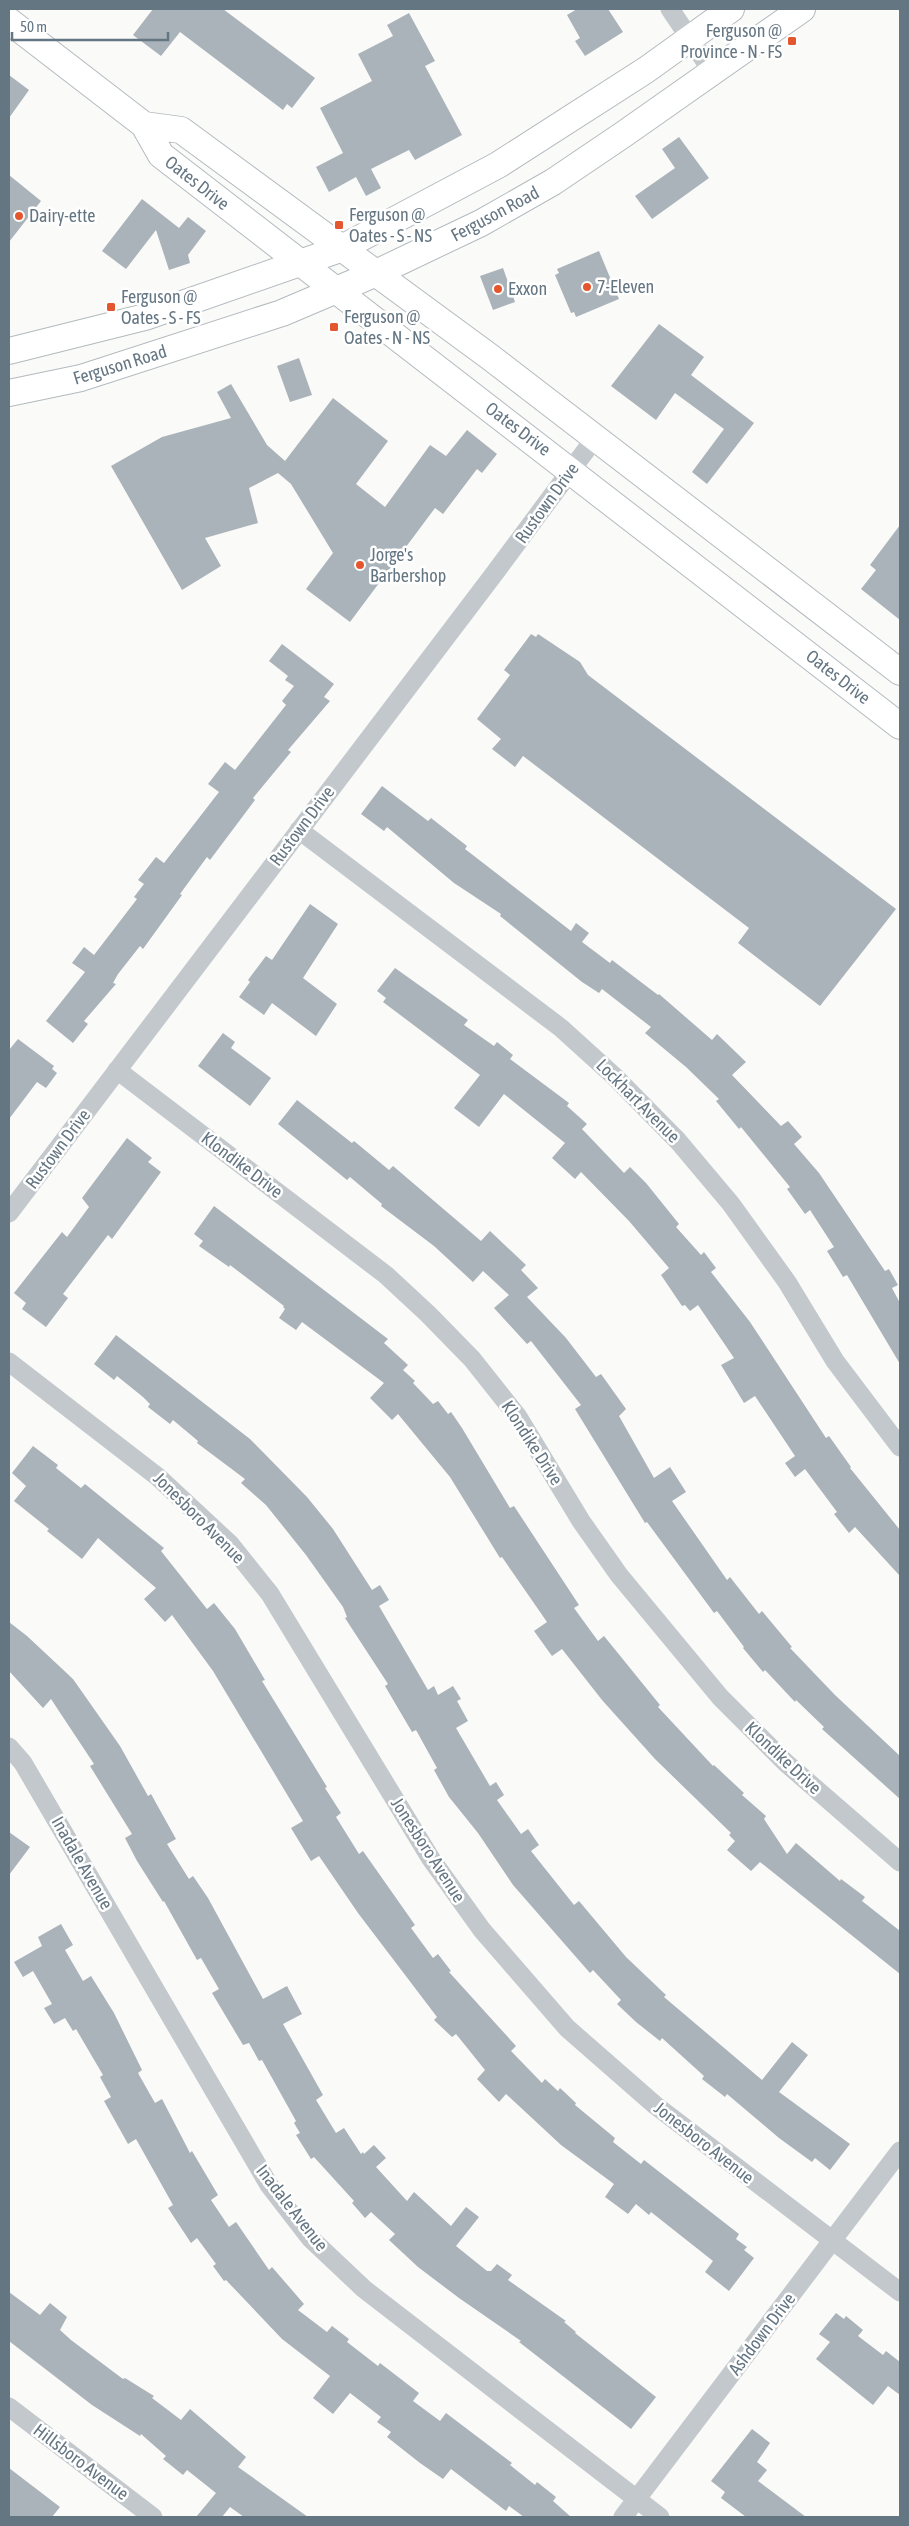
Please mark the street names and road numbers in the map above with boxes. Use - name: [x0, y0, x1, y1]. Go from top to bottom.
- street label: Oates Drive: [161, 151, 234, 214]
- street label: Ferguson Road: [447, 182, 542, 246]
- street label: Ferguson Road: [71, 340, 169, 389]
- street label: Oates Drive: [482, 397, 555, 460]
- street label: Rustown Drive: [510, 458, 583, 547]
- street label: Oates Drive: [802, 645, 875, 708]
- street label: Rustown Drive: [265, 782, 338, 870]
- street label: Lockhart Avenue: [592, 1054, 685, 1147]
- street label: Rustown Drive: [21, 1105, 94, 1193]
- street label: Klondike Drive: [197, 1127, 287, 1202]
- street label: Klondike Drive: [497, 1397, 567, 1489]
- street label: Jonesboro Avenue: [149, 1468, 249, 1568]
- street label: Klondike Drive: [741, 1717, 826, 1798]
- street label: Jonesboro Avenue: [387, 1793, 470, 1906]
- street label: Inadale Avenue: [47, 1813, 117, 1913]
- street label: Jonesboro Avenue: [650, 2097, 758, 2188]
- street label: Inadale Avenue: [252, 2160, 333, 2255]
- street label: Ashdown Drive: [724, 2288, 799, 2379]
- street label: Hillsboro Avenue: [30, 2419, 133, 2504]

